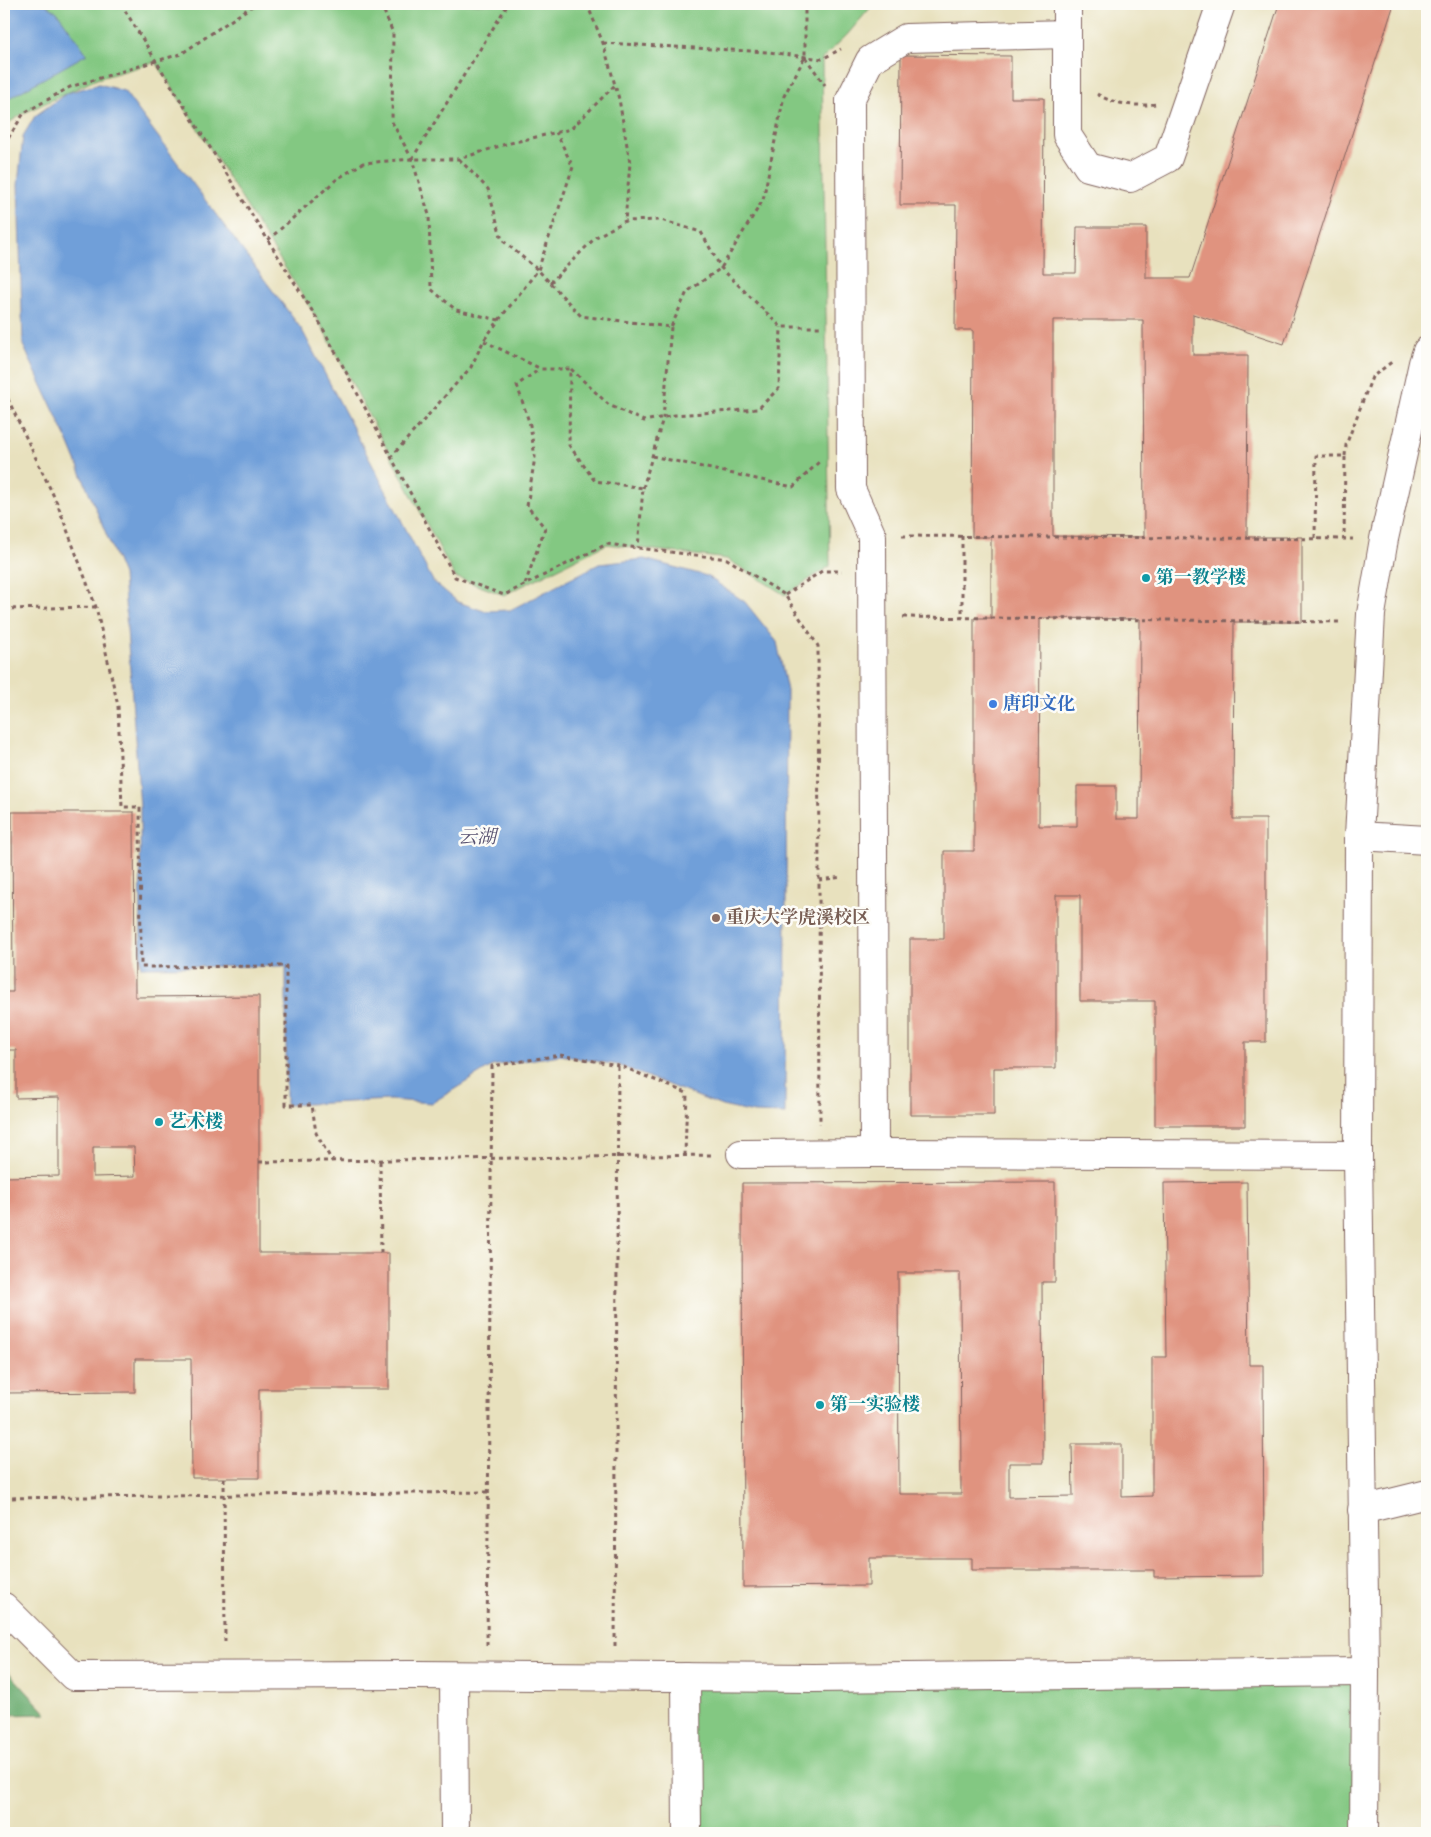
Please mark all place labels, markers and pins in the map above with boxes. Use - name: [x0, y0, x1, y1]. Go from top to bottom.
- place label: 第一教学楼: [1156, 566, 1246, 591]
- marker: 第一教学楼: [1140, 572, 1152, 584]
- place label: 唐印文化: [1003, 692, 1075, 717]
- marker: 唐印文化: [987, 698, 999, 710]
- place label: 重庆大学虎溪校区: [726, 906, 870, 931]
- marker: 重庆大学虎溪校区: [710, 912, 722, 924]
- place label: 艺术楼: [169, 1110, 223, 1135]
- marker: 艺术楼: [153, 1116, 165, 1128]
- place label: 第一实验楼: [830, 1393, 920, 1418]
- marker: 第一实验楼: [814, 1399, 826, 1411]

